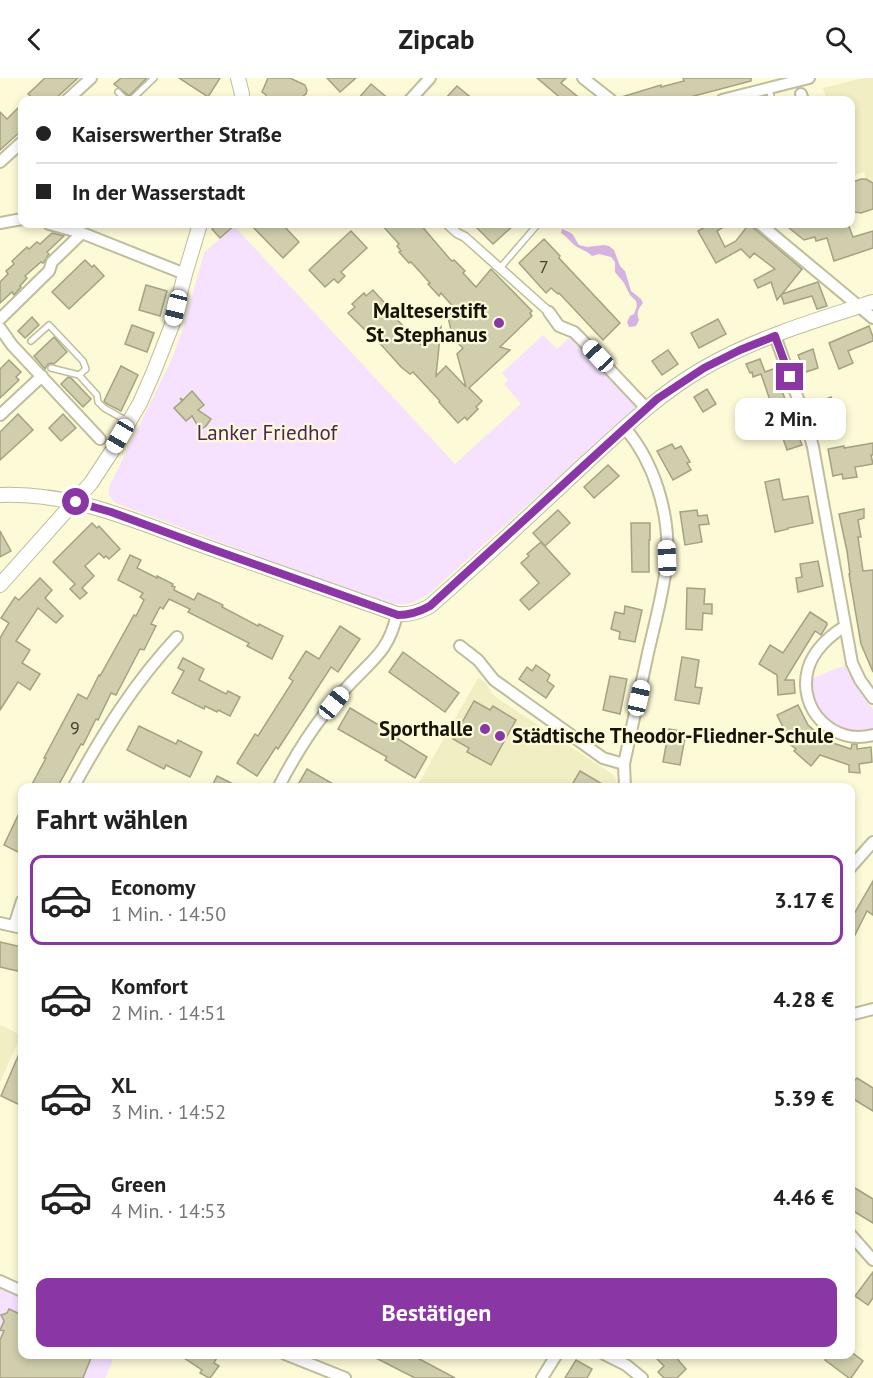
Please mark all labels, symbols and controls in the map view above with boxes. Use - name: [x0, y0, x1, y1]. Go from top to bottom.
- text: Zipcab: [399, 22, 474, 56]
- icon: back: [18, 23, 51, 56]
- icon: search: [822, 23, 855, 56]
- text: Kaiserswerther Straße: [72, 120, 282, 148]
- text: In der Wasserstadt: [72, 178, 245, 206]
- house number: 7: [539, 255, 549, 278]
- car: [163, 288, 189, 328]
- place label: Malteserstift St. Stephanus: [366, 297, 488, 348]
- marker: Malteserstift St. Stephanus: [492, 316, 506, 330]
- car: [579, 337, 617, 375]
- route end: [776, 363, 803, 390]
- callout: 2 Min.: [734, 398, 846, 440]
- text: 2 Min.: [764, 406, 817, 432]
- car: [103, 416, 137, 456]
- park label: Lanker Friedhof: [197, 419, 338, 446]
- route start: [62, 488, 89, 515]
- car: [657, 540, 677, 576]
- car: [626, 678, 652, 718]
- car: [316, 683, 352, 723]
- place label: Sporthalle: [379, 715, 473, 742]
- house number: 9: [70, 716, 80, 739]
- marker: Sporthalle: [478, 722, 492, 736]
- place label: Städtische Theodor-Fliedner-Schule: [512, 722, 834, 749]
- marker: Städtische Theodor-Fliedner-Schule: [493, 729, 507, 743]
- text: Fahrt wählen: [36, 802, 188, 836]
- icon: car: [39, 873, 93, 927]
- text: Economy: [111, 873, 195, 901]
- text: 3.17 €: [774, 886, 834, 914]
- text: 1 Min. · 14:50: [111, 901, 226, 927]
- icon: car: [39, 972, 93, 1026]
- text: Komfort: [111, 972, 188, 1000]
- text: 4.28 €: [773, 985, 834, 1013]
- text: 2 Min. · 14:51: [111, 1000, 226, 1026]
- icon: car: [39, 1071, 93, 1125]
- text: XL: [111, 1071, 136, 1099]
- text: 5.39 €: [773, 1084, 834, 1112]
- text: 3 Min. · 14:52: [111, 1099, 226, 1125]
- icon: car: [39, 1170, 93, 1224]
- text: Green: [111, 1170, 166, 1198]
- text: 4.46 €: [773, 1183, 834, 1211]
- text: 4 Min. · 14:53: [111, 1198, 226, 1224]
- button: Bestätigen: [36, 1278, 837, 1347]

